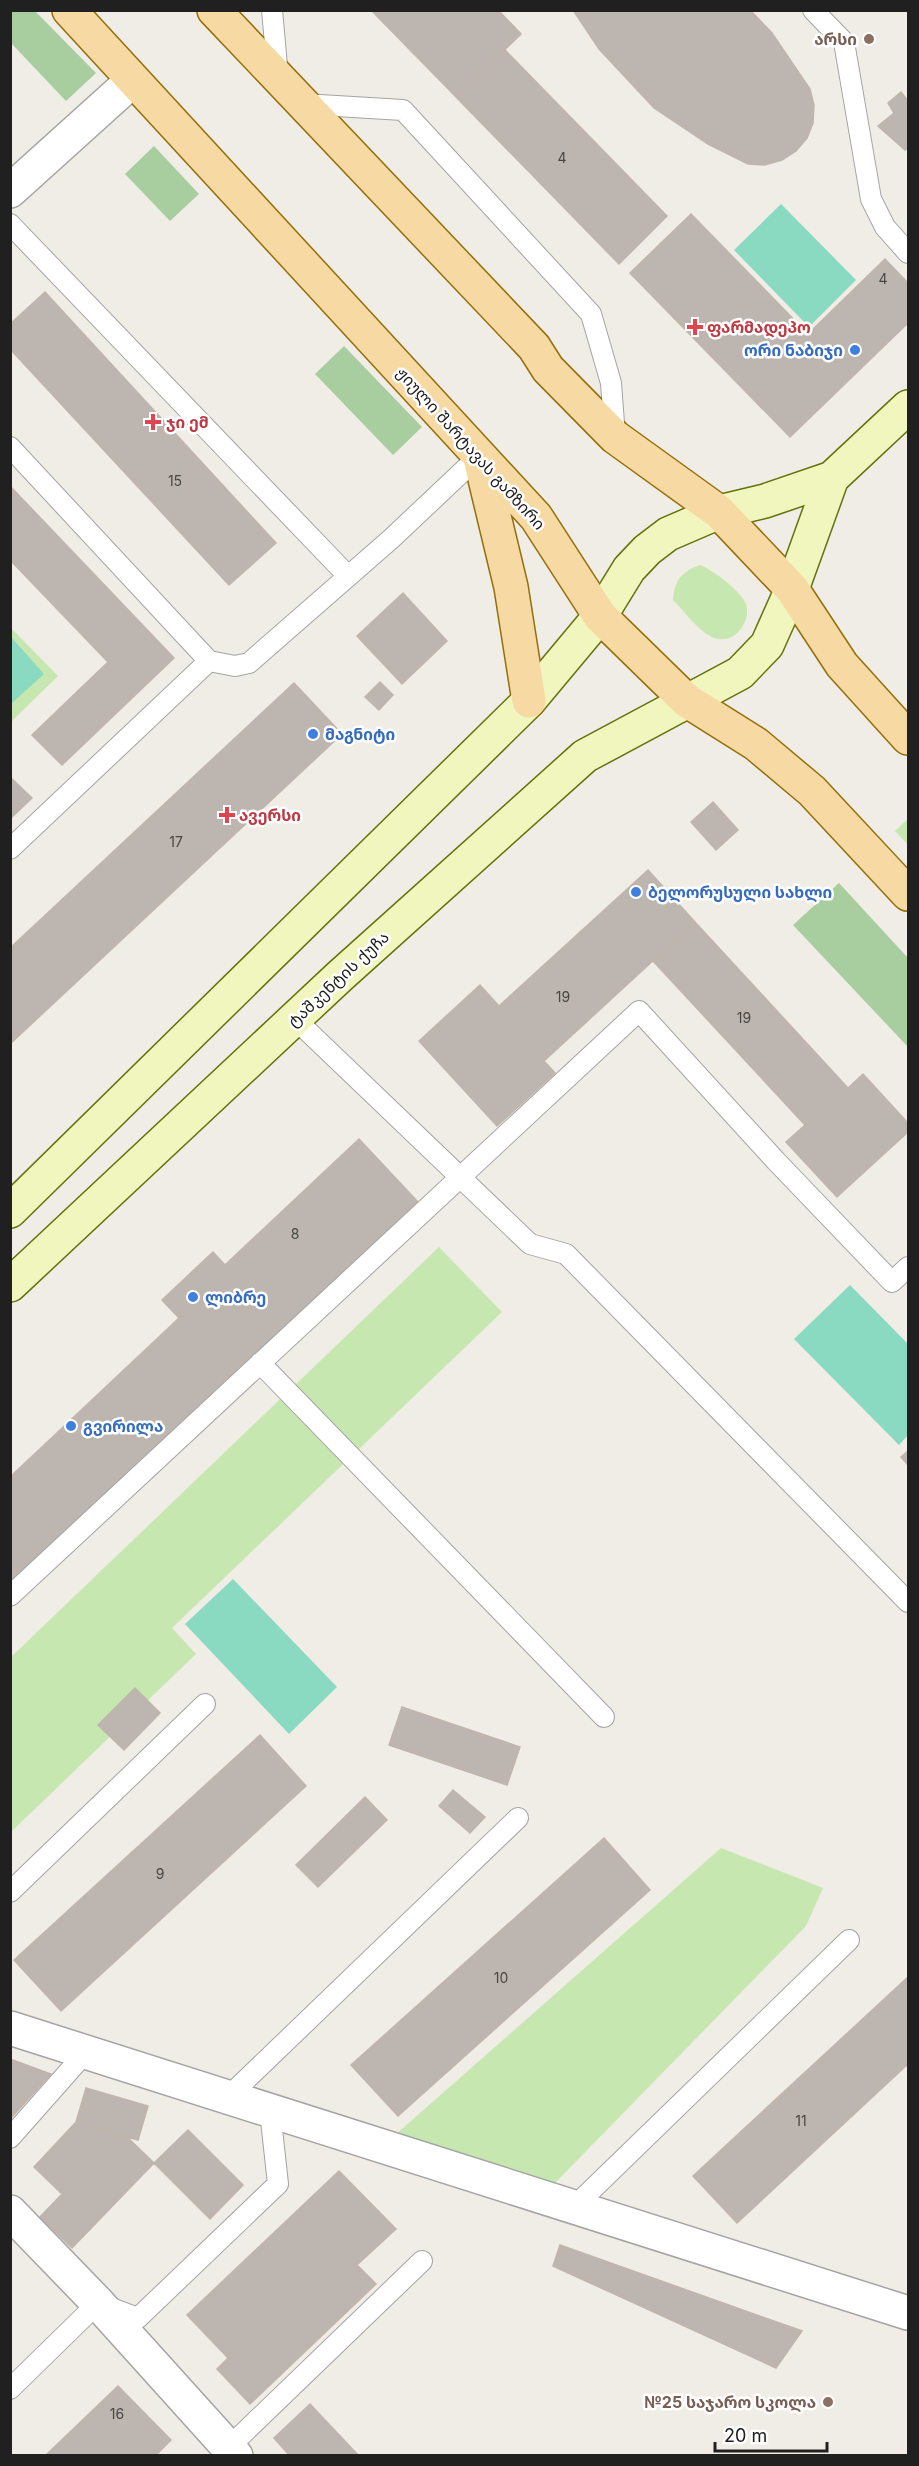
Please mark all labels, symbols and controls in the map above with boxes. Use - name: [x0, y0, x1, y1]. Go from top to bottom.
- place label: არსი: [814, 29, 857, 49]
- marker: არსი: [862, 32, 876, 46]
- house number: 4: [557, 149, 567, 166]
- house number: 4: [878, 270, 888, 287]
- place label: ფარმადეპო: [707, 317, 811, 338]
- marker: ფარმადეპო: [688, 320, 702, 334]
- place label: ორი ნაბიჯი: [744, 340, 843, 360]
- marker: ორი ნაბიჯი: [848, 343, 862, 357]
- street label: ჟიული შარტავას გამზირი: [392, 362, 550, 534]
- place label: ჯი ემ: [166, 412, 209, 432]
- marker: ჯი ემ: [144, 413, 162, 431]
- house number: 15: [168, 472, 182, 489]
- place label: მაგნიტი: [325, 724, 395, 744]
- marker: მაგნიტი: [306, 727, 320, 741]
- place label: ავერსი: [239, 805, 301, 825]
- marker: ავერსი: [220, 808, 234, 822]
- house number: 17: [169, 833, 183, 850]
- place label: ბელორუსული სახლი: [648, 882, 832, 903]
- marker: ბელორუსული სახლი: [629, 885, 643, 899]
- street label: ტაშკენტის ქუჩა: [283, 927, 393, 1031]
- house number: 19: [556, 988, 570, 1005]
- house number: 19: [737, 1009, 751, 1026]
- house number: 8: [291, 1225, 299, 1242]
- place label: ლიბრე: [205, 1287, 266, 1308]
- marker: ლიბრე: [186, 1290, 200, 1304]
- place label: გვირილა: [83, 1416, 163, 1437]
- marker: გვირილა: [64, 1419, 78, 1433]
- house number: 9: [156, 1865, 164, 1882]
- house number: 10: [494, 1969, 508, 1986]
- house number: 11: [795, 2112, 807, 2129]
- place label: №25 საჯარო სკოლა: [644, 2392, 816, 2413]
- marker: №25 საჯარო სკოლა: [821, 2395, 835, 2409]
- house number: 16: [110, 2405, 124, 2422]
- scale bar: [715, 2415, 828, 2453]
- text: 20 m: [724, 2425, 767, 2446]

